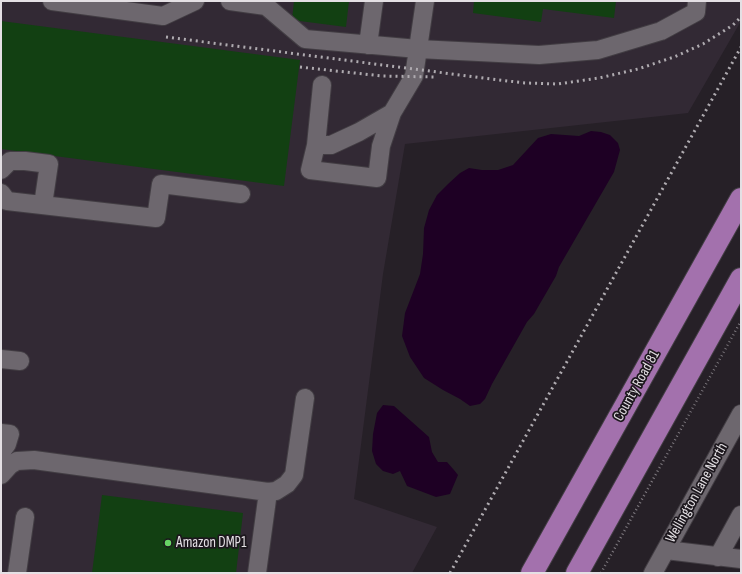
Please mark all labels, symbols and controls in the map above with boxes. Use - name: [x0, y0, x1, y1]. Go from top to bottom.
- street label: County Road 81: [610, 347, 664, 425]
- street label: Wellington Lane North: [662, 440, 732, 546]
- place label: Amazon DMP1: [176, 534, 247, 552]
- marker: Amazon DMP1: [163, 538, 173, 548]

